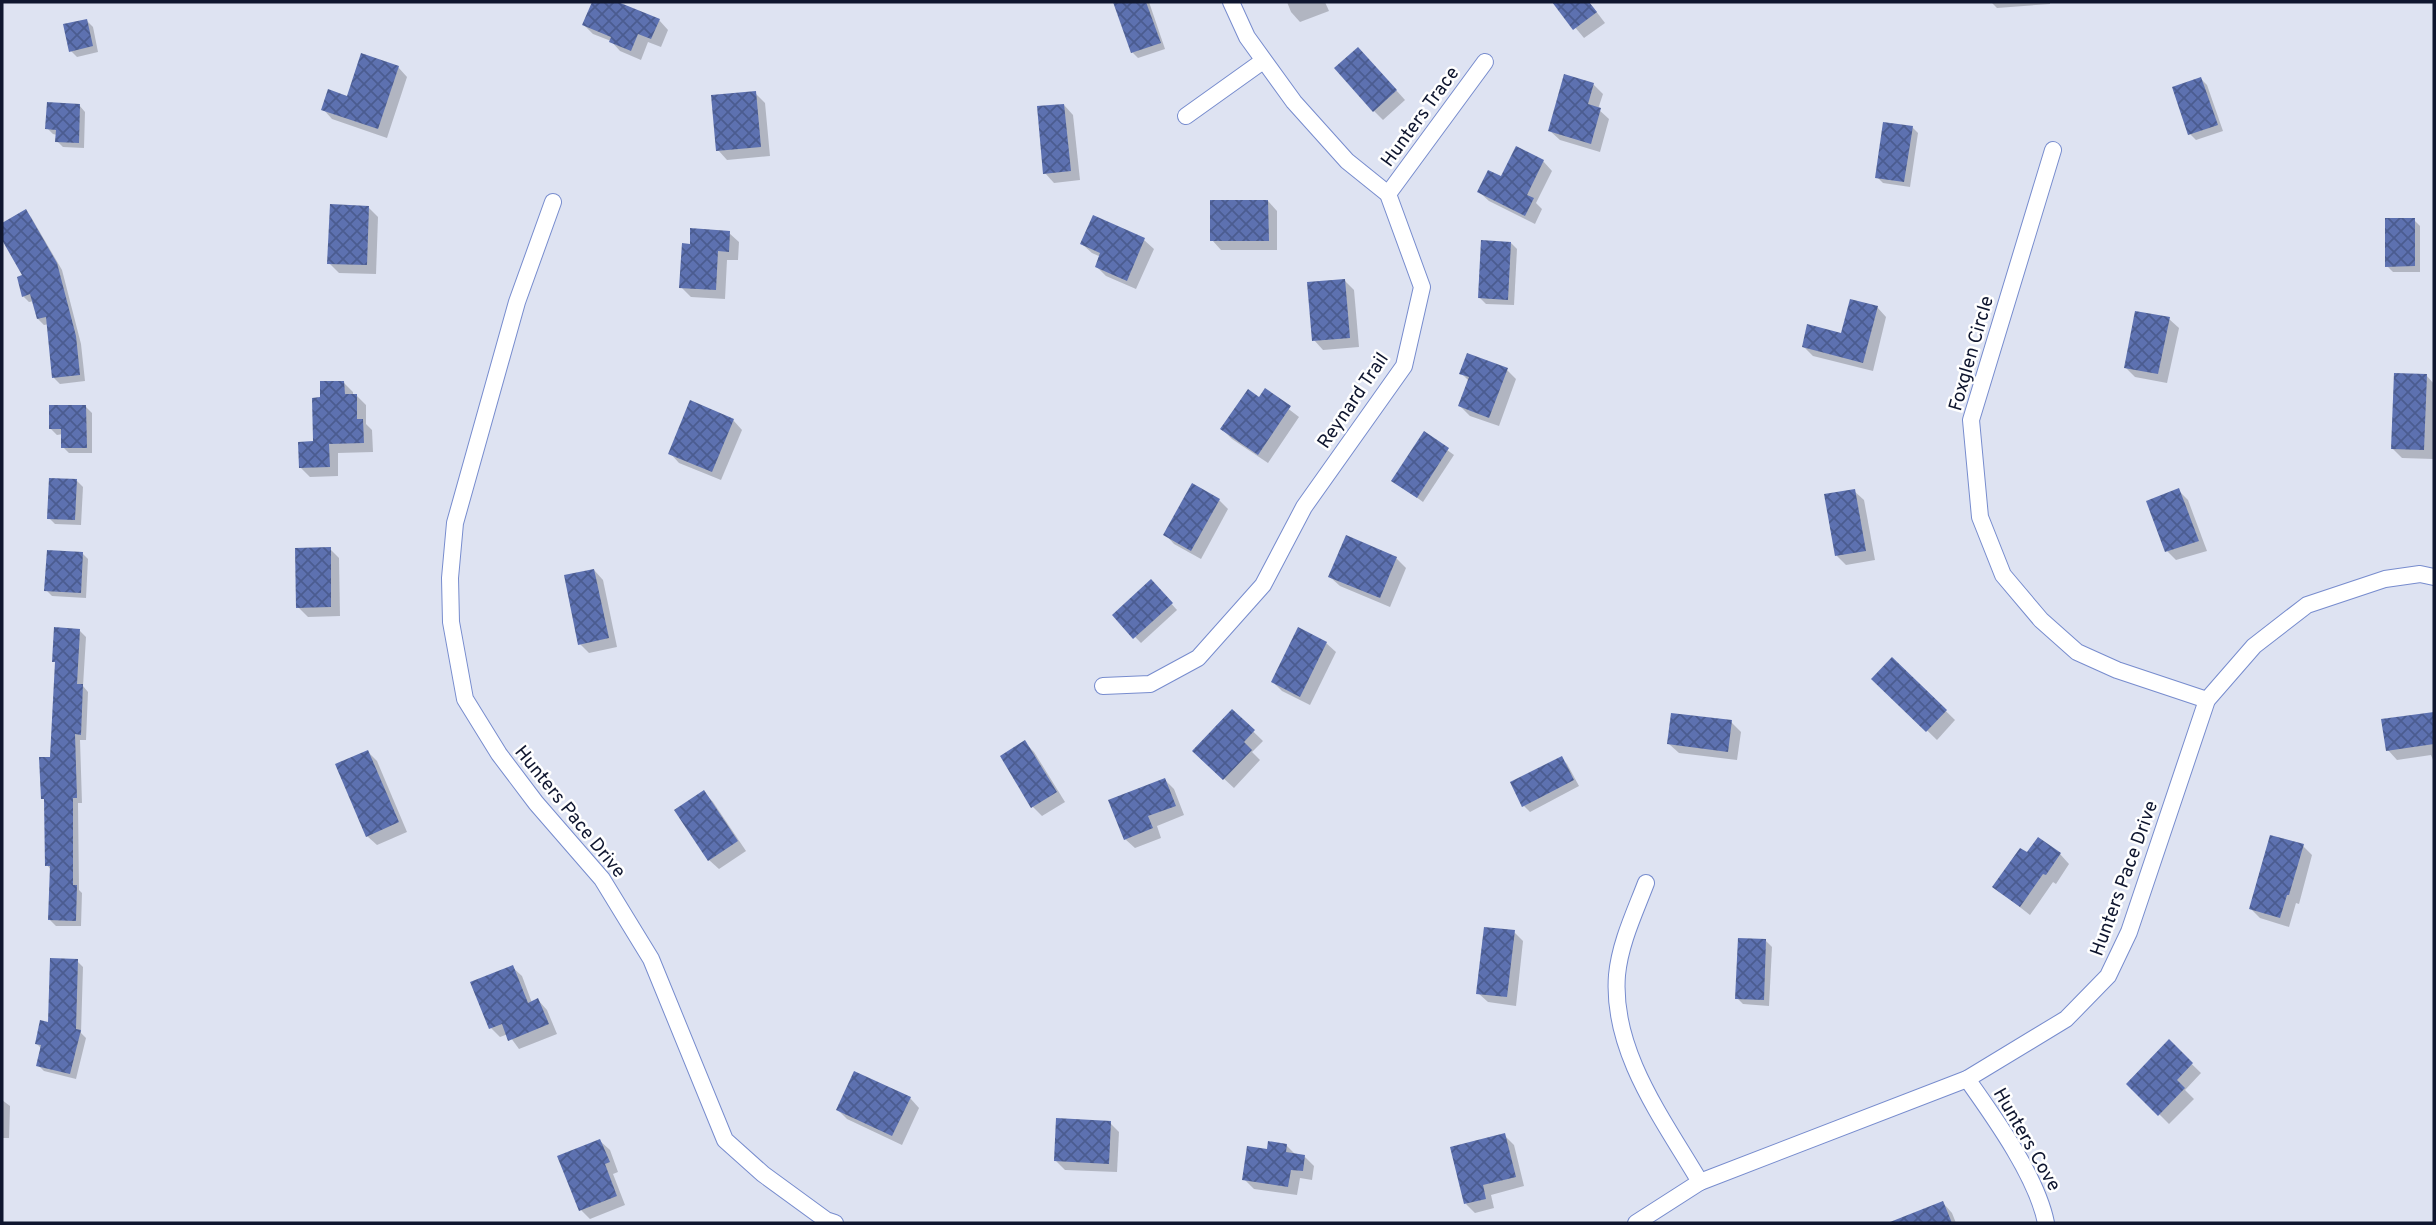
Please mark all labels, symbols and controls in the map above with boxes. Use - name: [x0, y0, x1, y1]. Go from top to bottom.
- street label: Hunters Trace: [1376, 62, 1465, 172]
- street label: Foxglen Circle: [1944, 293, 2000, 414]
- street label: Reynard Trail: [1313, 348, 1395, 454]
- street label: Hunters Pace Drive: [509, 741, 630, 883]
- street label: Hunters Pace Drive: [2086, 798, 2164, 960]
- street label: Hunters Cove: [1987, 1084, 2065, 1196]

